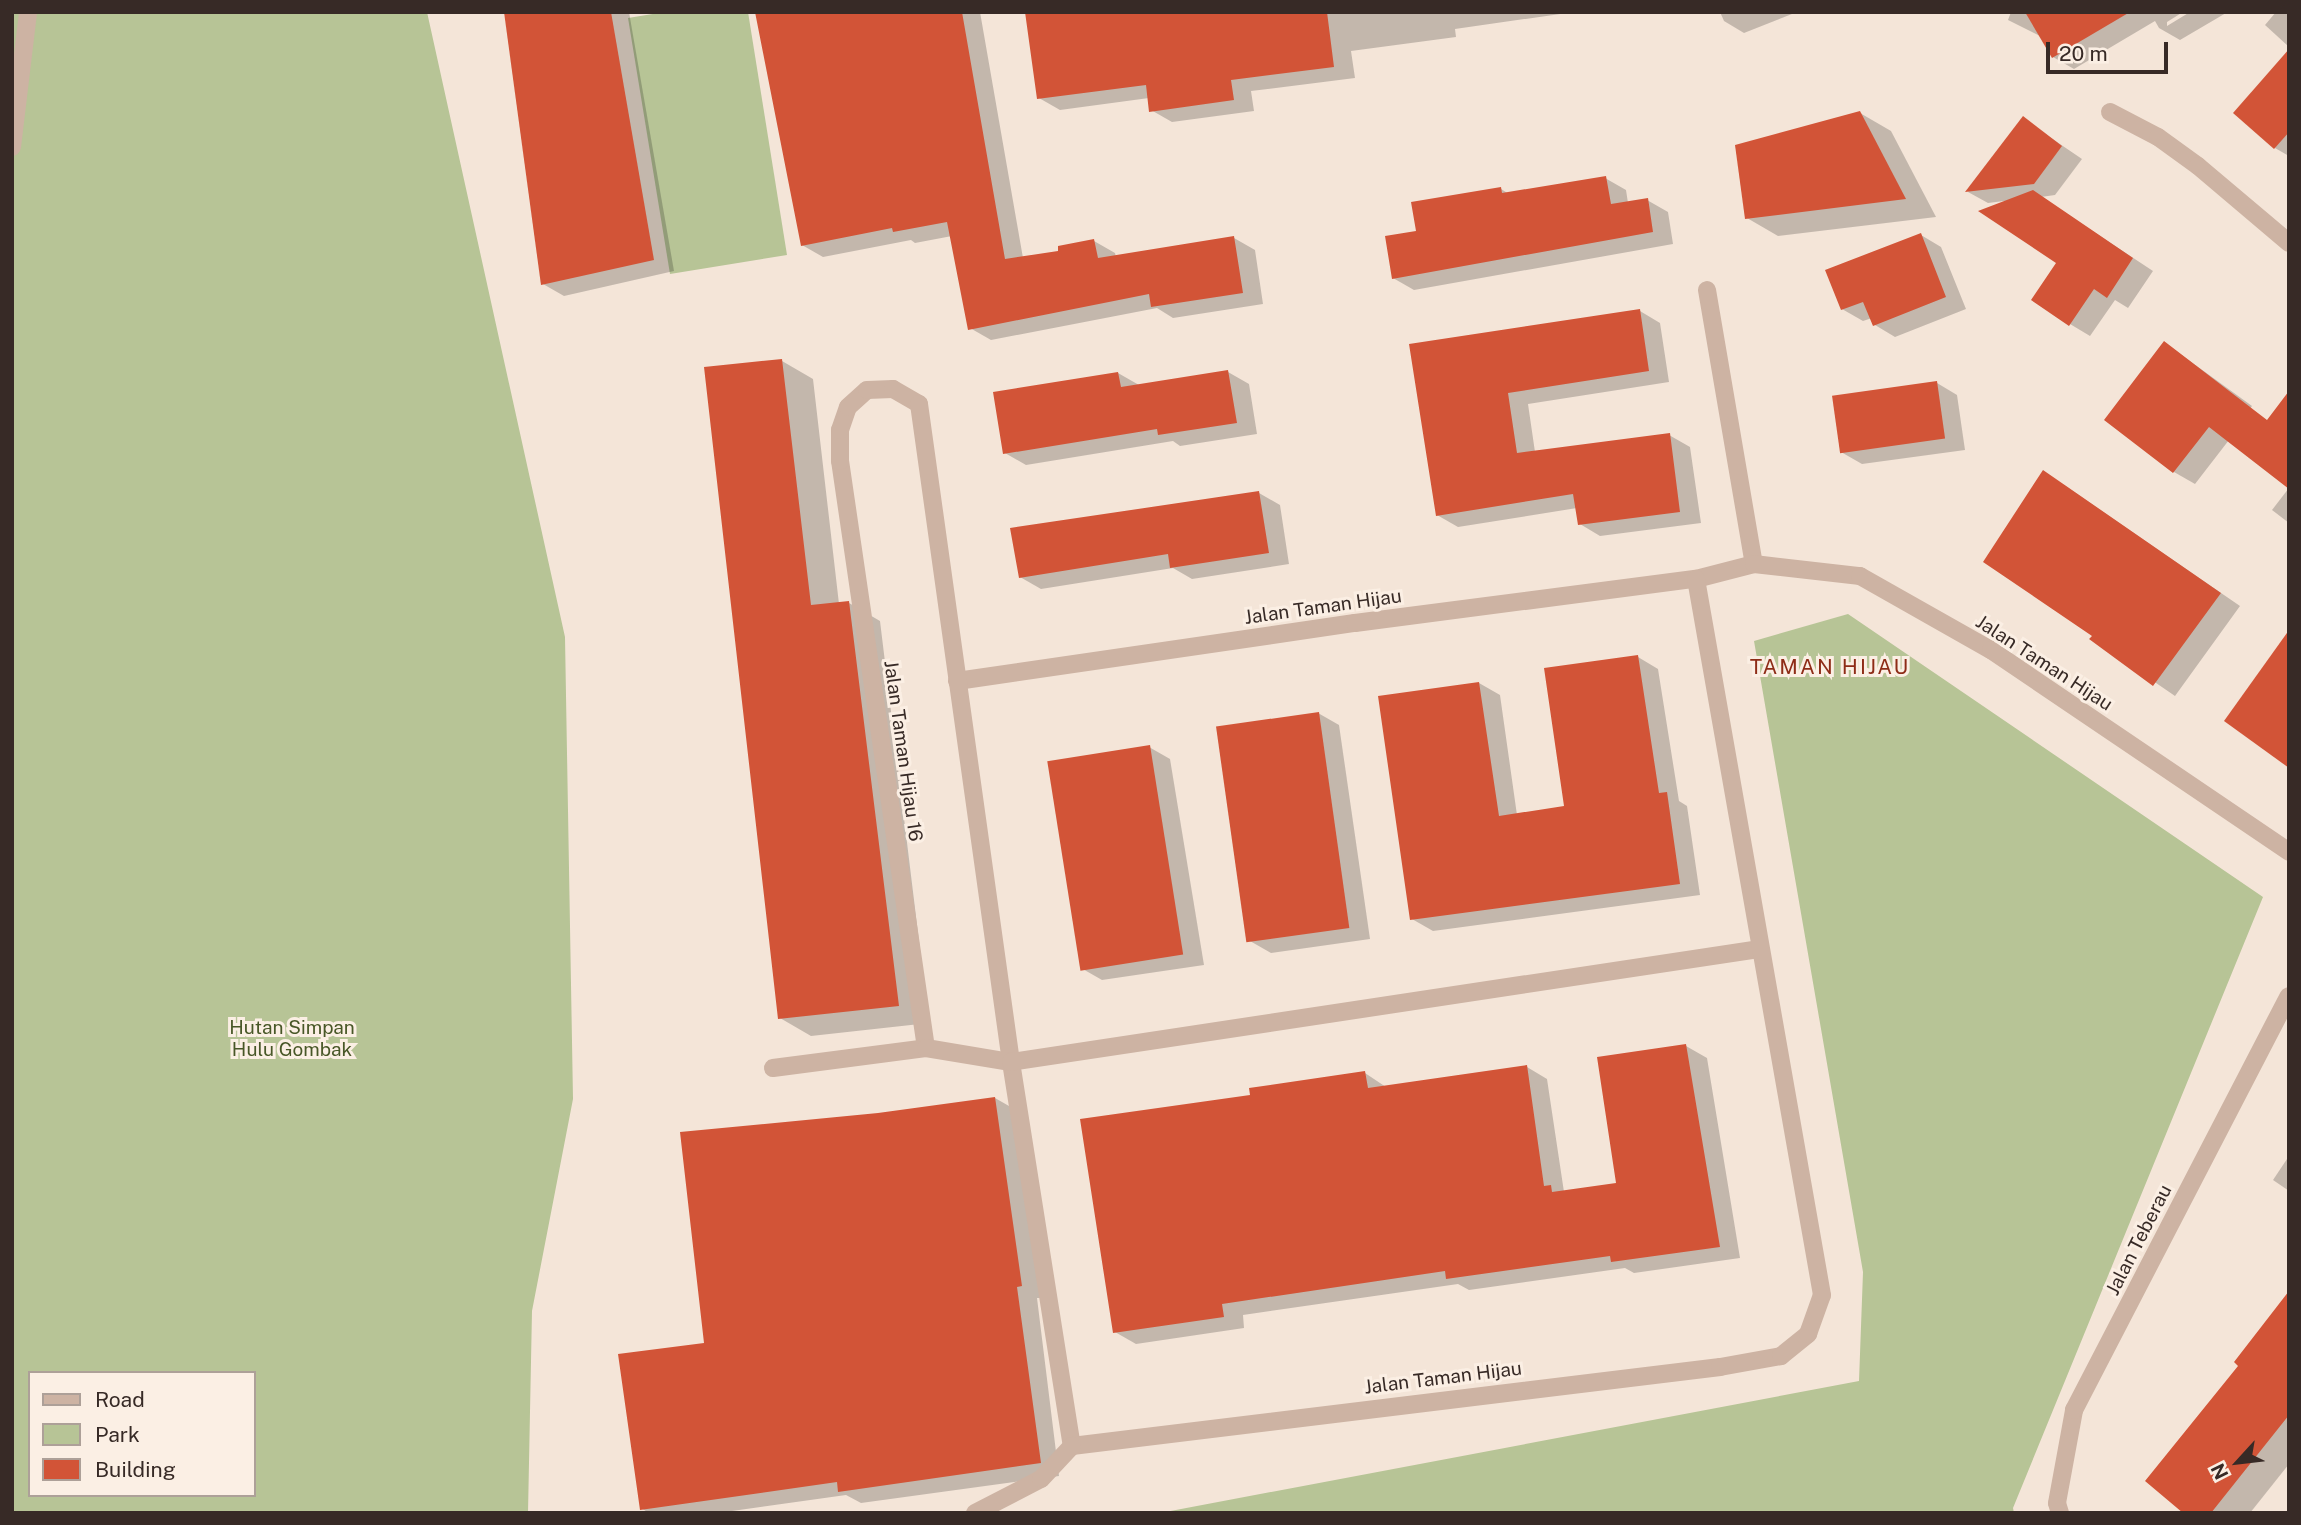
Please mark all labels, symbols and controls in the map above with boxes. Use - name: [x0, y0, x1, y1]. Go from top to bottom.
- scale bar: [2049, 28, 2172, 72]
- text: 20 m: [2059, 41, 2108, 66]
- street label: Jalan Taman Hijau: [1243, 585, 1403, 629]
- street label: Jalan Taman Hijau: [1971, 610, 2117, 716]
- district label: TAMAN HIJAU: [1751, 654, 1909, 680]
- street label: Jalan Taman Hijau 16: [879, 659, 927, 843]
- park label: Hutan Simpan Hulu Gombak: [229, 1017, 355, 1061]
- street label: Jalan Teberau: [2101, 1181, 2177, 1299]
- street label: Jalan Taman Hijau: [1363, 1357, 1523, 1399]
- legend: [28, 1371, 256, 1497]
- text: Road: [95, 1387, 145, 1412]
- text: Park: [95, 1422, 140, 1447]
- north arrow: [2203, 1427, 2273, 1497]
- text: Building: [95, 1457, 176, 1482]
- text: N: [2206, 1460, 2232, 1483]

